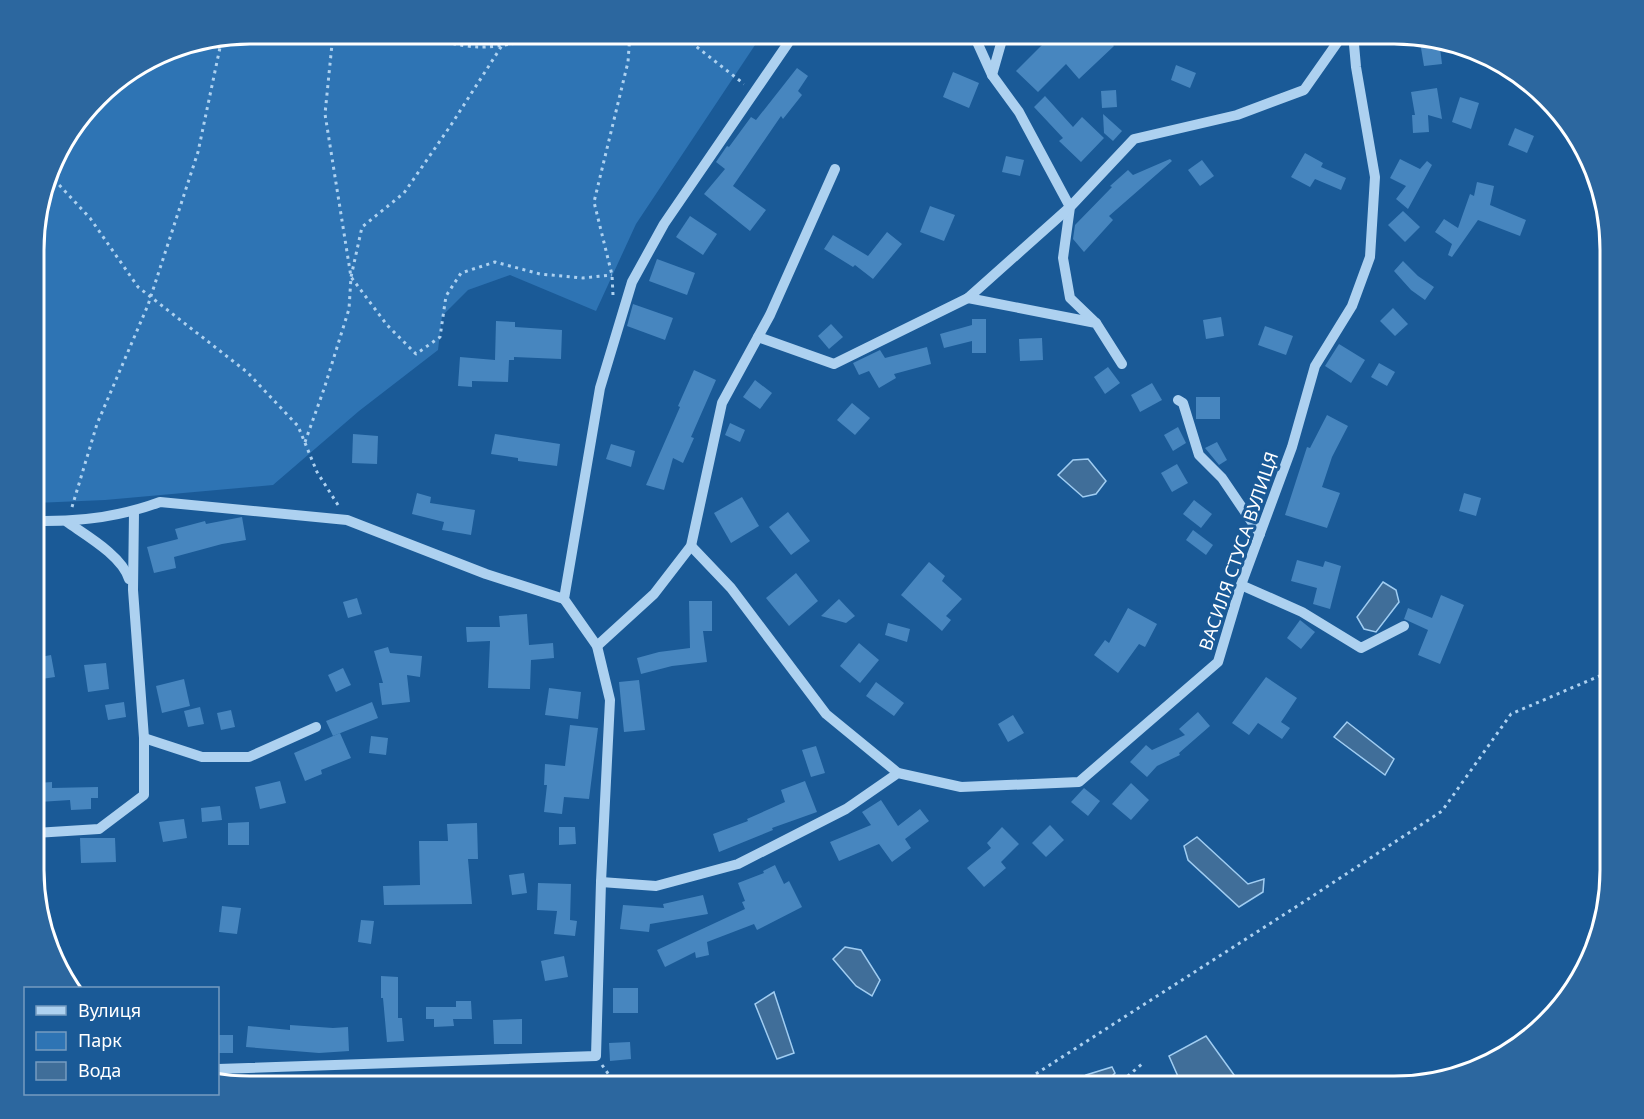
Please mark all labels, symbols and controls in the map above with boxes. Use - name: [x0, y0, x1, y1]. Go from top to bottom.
- street label: ВАСИЛЯ СТУСА ВУЛИЦЯ: [1193, 449, 1283, 653]
- legend: [24, 987, 219, 1095]
- text: Вулиця: [78, 998, 141, 1022]
- text: Парк: [78, 1028, 122, 1052]
- text: Вода: [78, 1058, 121, 1082]

